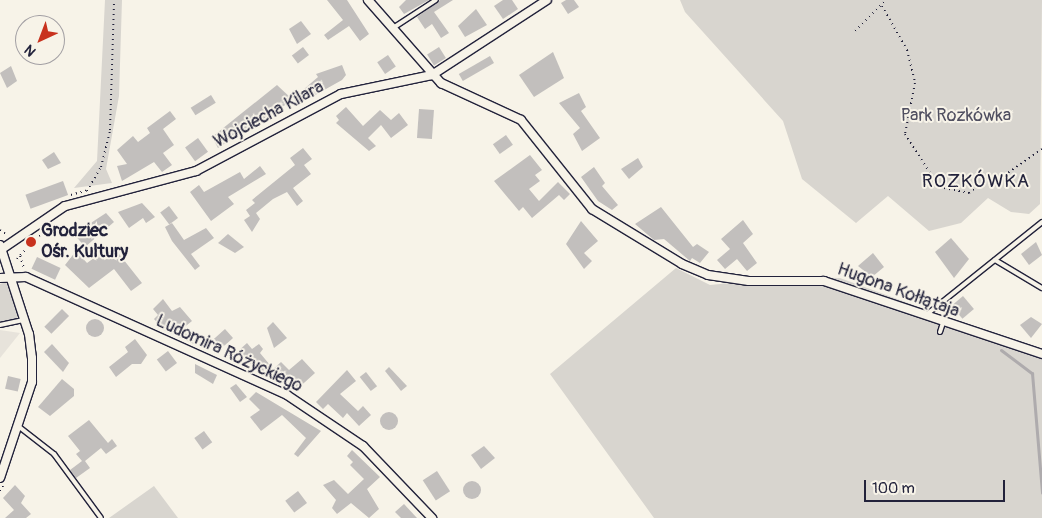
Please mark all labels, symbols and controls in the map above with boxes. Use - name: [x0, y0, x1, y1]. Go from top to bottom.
- north arrow: [15, 15, 65, 65]
- text: N: [21, 41, 39, 60]
- street label: Wojciecha Kilara: [210, 77, 328, 153]
- park label: Park Rozkówka: [901, 105, 1011, 127]
- district label: ROZKÓWKA: [921, 171, 1031, 193]
- place label: Grodziec Ośr. Kultury: [41, 221, 128, 264]
- marker: Grodziec Ośr. Kultury: [25, 236, 37, 248]
- street label: Hugona Kołłątaja: [834, 259, 962, 323]
- street label: Ludomira Różyckiego: [152, 311, 306, 397]
- scale bar: [867, 470, 1008, 502]
- text: 100 m: [872, 479, 915, 498]

